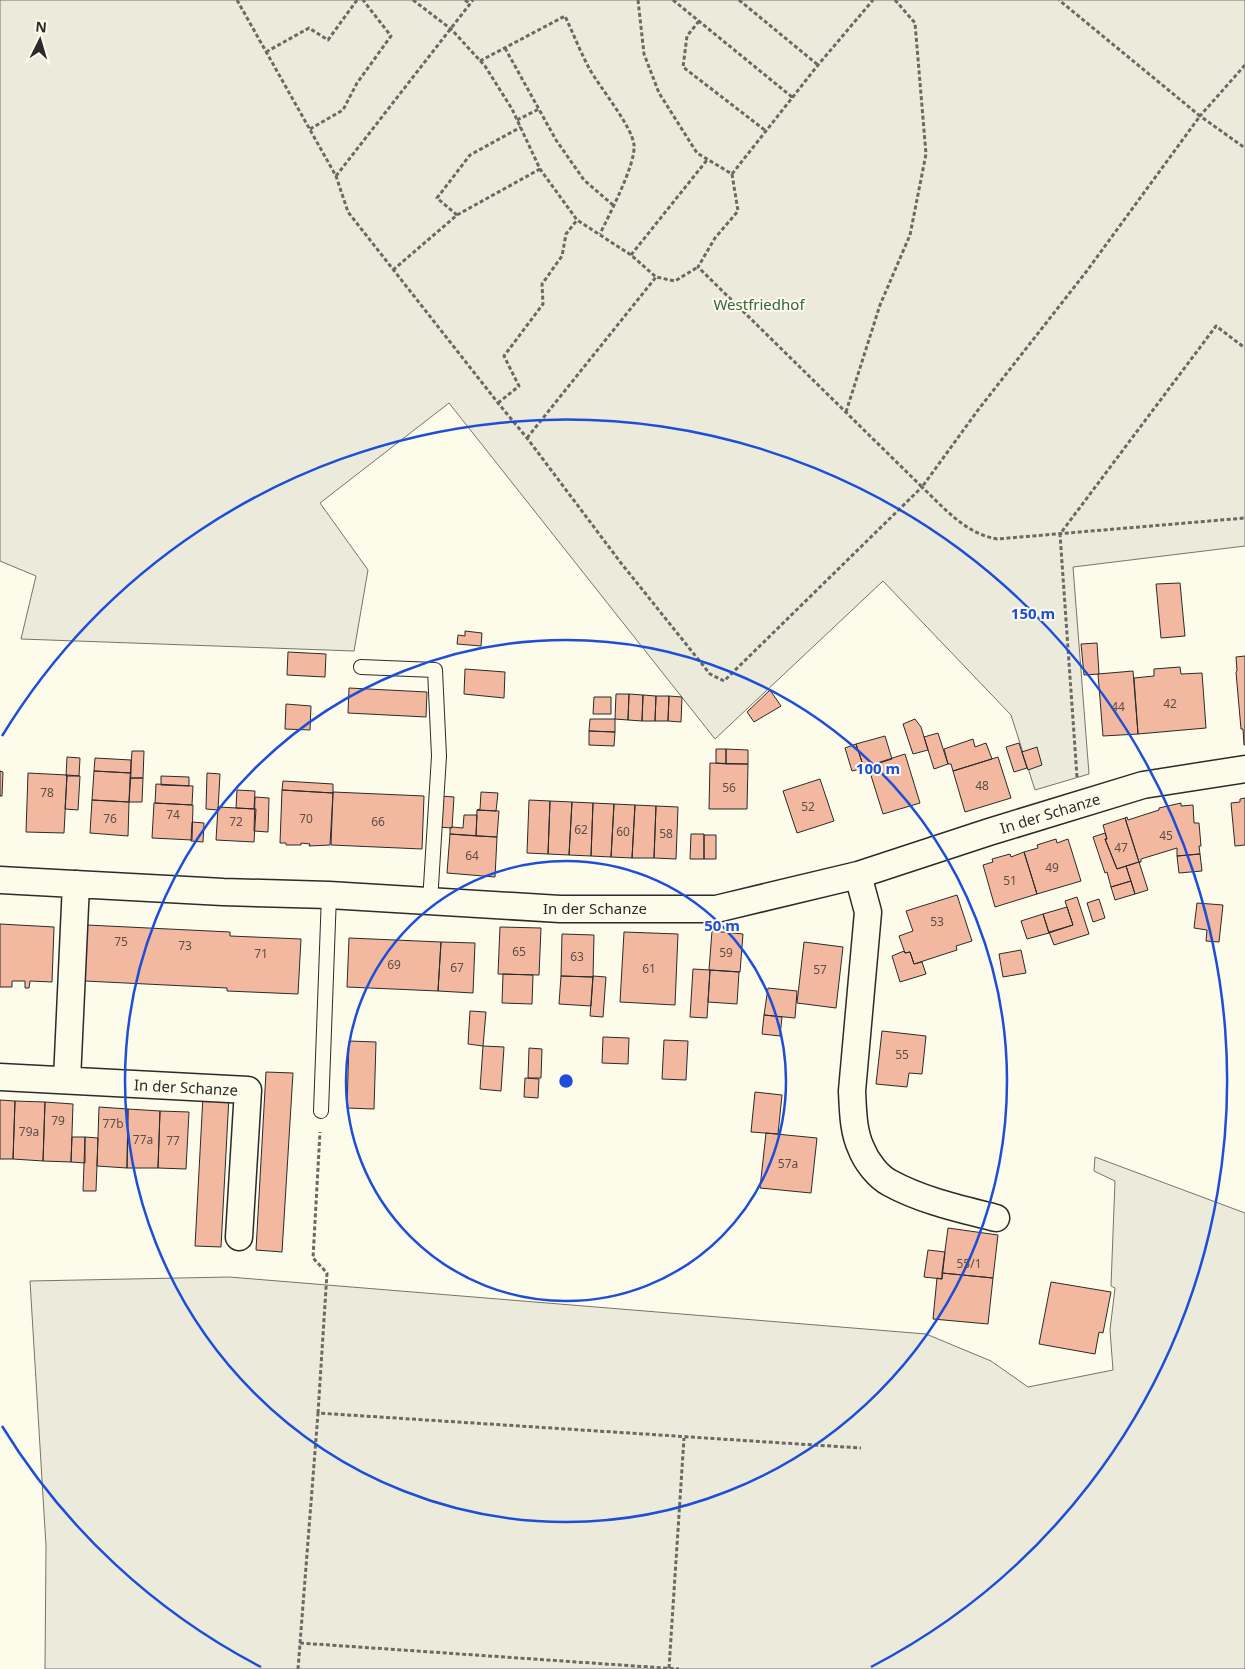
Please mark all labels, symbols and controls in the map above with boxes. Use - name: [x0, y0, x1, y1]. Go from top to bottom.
- north arrow: [15, 15, 65, 65]
- text: N: [35, 17, 48, 37]
- park label: Westfriedhof: [713, 294, 805, 314]
- text: 150 m: [1011, 603, 1055, 623]
- house number: 42: [1163, 695, 1177, 712]
- house number: 44: [1111, 698, 1125, 715]
- text: 100 m: [856, 758, 900, 778]
- house number: 48: [975, 777, 989, 794]
- house number: 56: [722, 779, 736, 796]
- house number: 78: [40, 784, 54, 801]
- street label: In der Schanze: [997, 788, 1103, 838]
- house number: 52: [801, 798, 815, 815]
- house number: 74: [166, 806, 180, 823]
- house number: 76: [103, 810, 117, 827]
- house number: 70: [299, 810, 313, 827]
- house number: 72: [229, 813, 243, 830]
- house number: 66: [371, 813, 385, 830]
- house number: 62: [574, 821, 588, 838]
- house number: 60: [616, 823, 630, 840]
- house number: 58: [659, 825, 673, 842]
- house number: 45: [1159, 827, 1173, 844]
- house number: 47: [1114, 839, 1128, 856]
- house number: 64: [465, 847, 479, 864]
- house number: 49: [1045, 859, 1059, 876]
- house number: 51: [1003, 872, 1017, 889]
- street label: In der Schanze: [543, 898, 647, 918]
- house number: 53: [930, 913, 944, 930]
- text: 50 m: [704, 915, 740, 935]
- house number: 75: [114, 933, 128, 950]
- house number: 73: [178, 937, 192, 954]
- house number: 65: [512, 943, 526, 960]
- house number: 59: [719, 944, 733, 961]
- house number: 71: [254, 945, 268, 962]
- house number: 63: [570, 948, 584, 965]
- house number: 69: [387, 956, 401, 973]
- house number: 67: [450, 959, 464, 976]
- house number: 61: [642, 960, 656, 977]
- house number: 57: [813, 961, 827, 978]
- house number: 55: [895, 1046, 909, 1063]
- centre of rings: [557, 1072, 575, 1090]
- street label: In der Schanze: [134, 1074, 238, 1100]
- house number: 79: [51, 1112, 65, 1129]
- house number: 77b: [102, 1115, 124, 1132]
- house number: 79a: [19, 1123, 39, 1140]
- house number: 77a: [133, 1131, 153, 1148]
- house number: 77: [166, 1132, 180, 1149]
- house number: 57a: [778, 1155, 798, 1172]
- house number: 55/1: [956, 1255, 982, 1272]

